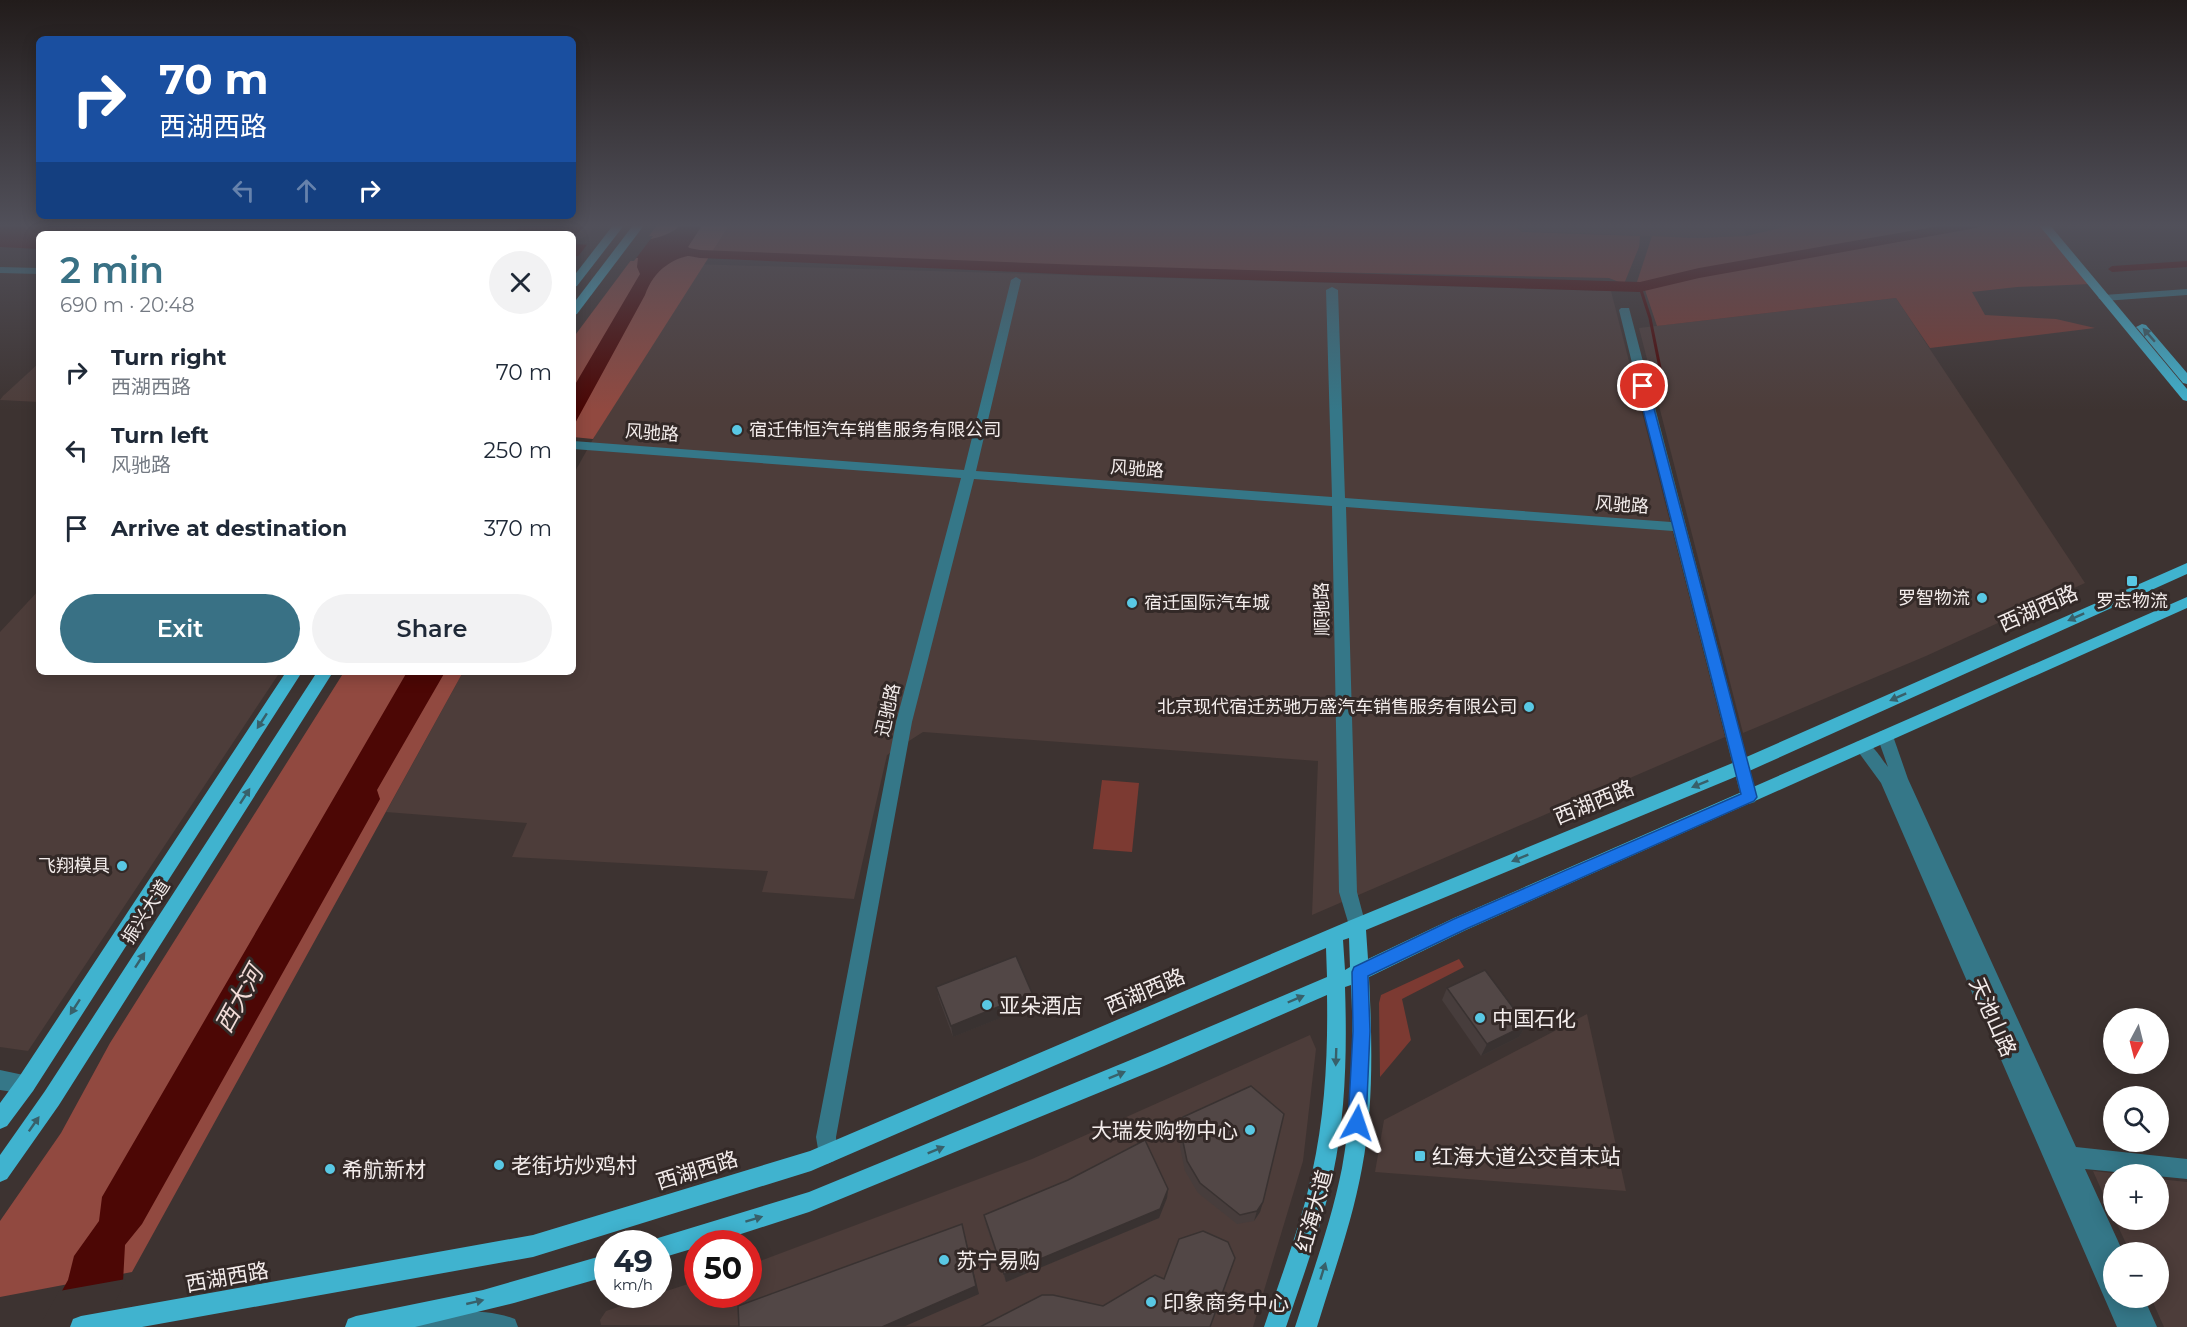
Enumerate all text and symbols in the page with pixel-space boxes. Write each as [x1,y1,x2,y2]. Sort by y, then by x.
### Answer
text: 70 m [159,53,269,105]
icon: right [60,60,138,138]
text: 西湖西路 [159,110,267,143]
icon: left [227,174,260,207]
icon: ahead [290,174,323,207]
icon: right [353,174,386,207]
text: 2 min [60,248,164,292]
button: close [489,251,552,314]
text: 690 m · 20:48 [60,293,195,317]
one-way arrow [2143,328,2156,343]
text: Turn right [111,344,226,371]
icon: right [60,356,93,389]
text: 70 m [496,359,552,386]
pin [1617,360,1668,411]
icon: arrive [1626,369,1659,402]
text: 西湖西路 [111,375,191,399]
place label: 宿迁伟恒汽车销售服务有限公司 [749,419,1001,441]
street label: 风驰路 [624,420,680,446]
text: Turn left [111,422,209,449]
marker: 宿迁伟恒汽车销售服务有限公司 [730,423,744,437]
icon: left [60,434,93,467]
text: 250 m [483,437,552,464]
text: 风驰路 [111,453,171,477]
street label: 风驰路 [1109,456,1165,482]
street label: 风驰路 [1594,492,1650,518]
icon: arrive [60,512,93,545]
text: Arrive at destination [111,515,347,542]
text: 370 m [484,515,552,542]
marker: 罗志物流 [2125,574,2139,588]
street label: 西湖西路 [1995,579,2081,637]
street label: 顺驰路 [1311,582,1333,636]
place label: 罗智物流 [1898,587,1970,609]
place label: 罗志物流 [2096,590,2168,612]
marker: 罗智物流 [1975,591,1989,605]
place label: 宿迁国际汽车城 [1144,592,1270,614]
button: Exit [60,594,300,663]
button: Share [312,594,552,663]
marker: 宿迁国际汽车城 [1125,596,1139,610]
one-way arrow [2067,613,2084,622]
street label: 迅驰路 [871,681,905,739]
one-way arrow [1888,692,1906,702]
place label: 北京现代宿迁苏驰万盛汽车销售服务有限公司 [1157,696,1517,718]
marker: 北京现代宿迁苏驰万盛汽车销售服务有限公司 [1522,700,1536,714]
one-way arrow [257,713,268,729]
street label: 西湖西路 [1550,775,1638,829]
one-way arrow [1691,780,1709,789]
one-way arrow [239,788,250,804]
one-way arrow [1511,854,1529,863]
place label: 飞翔模具 [38,855,110,877]
marker: 飞翔模具 [115,859,129,873]
street label: 振兴大道 [117,876,175,948]
one-way arrow [134,953,146,969]
water label: 西大河 [209,957,271,1038]
street label: 西湖西路 [1101,963,1189,1019]
street label: 天池山路 [1964,974,2022,1060]
place label: 亚朵酒店 [999,993,1083,1018]
one-way arrow [1288,994,1306,1004]
marker: 亚朵酒店 [980,998,994,1012]
one-way arrow [70,999,81,1016]
place label: 中国石化 [1492,1006,1576,1031]
north arrow [2103,1008,2169,1074]
map controls [2103,1008,2169,1308]
marker: 中国石化 [1473,1011,1487,1025]
one-way arrow [1331,1048,1340,1067]
one-way arrow [1108,1070,1126,1079]
button: search [2103,1086,2169,1152]
position arrow [1325,1091,1389,1155]
one-way arrow [28,1116,40,1132]
place label: 大瑞发购物中心 [1091,1118,1238,1143]
marker: 大瑞发购物中心 [1243,1123,1257,1137]
place label: 红海大道公交首末站 [1432,1144,1621,1169]
one-way arrow [928,1145,946,1155]
street label: 西湖西路 [653,1146,741,1194]
marker: 红海大道公交首末站 [1413,1149,1427,1163]
place label: 老街坊炒鸡村 [511,1153,637,1178]
place label: 希航新材 [342,1157,426,1182]
marker: 老街坊炒鸡村 [492,1158,506,1172]
marker: 希航新材 [323,1162,337,1176]
button: + [2103,1164,2169,1230]
street label: 红海大道 [1291,1167,1337,1255]
one-way arrow [745,1214,763,1223]
speed limit sign: 50 [684,1230,762,1308]
button: − [2103,1242,2169,1308]
text: 49 [613,1243,653,1280]
place label: 苏宁易购 [956,1248,1040,1273]
marker: 苏宁易购 [937,1253,951,1267]
street label: 西湖西路 [183,1257,271,1297]
one-way arrow [1319,1262,1328,1280]
text: km/h [613,1275,653,1294]
place label: 印象商务中心 [1163,1290,1289,1315]
marker: 印象商务中心 [1144,1295,1158,1309]
one-way arrow [466,1296,485,1306]

